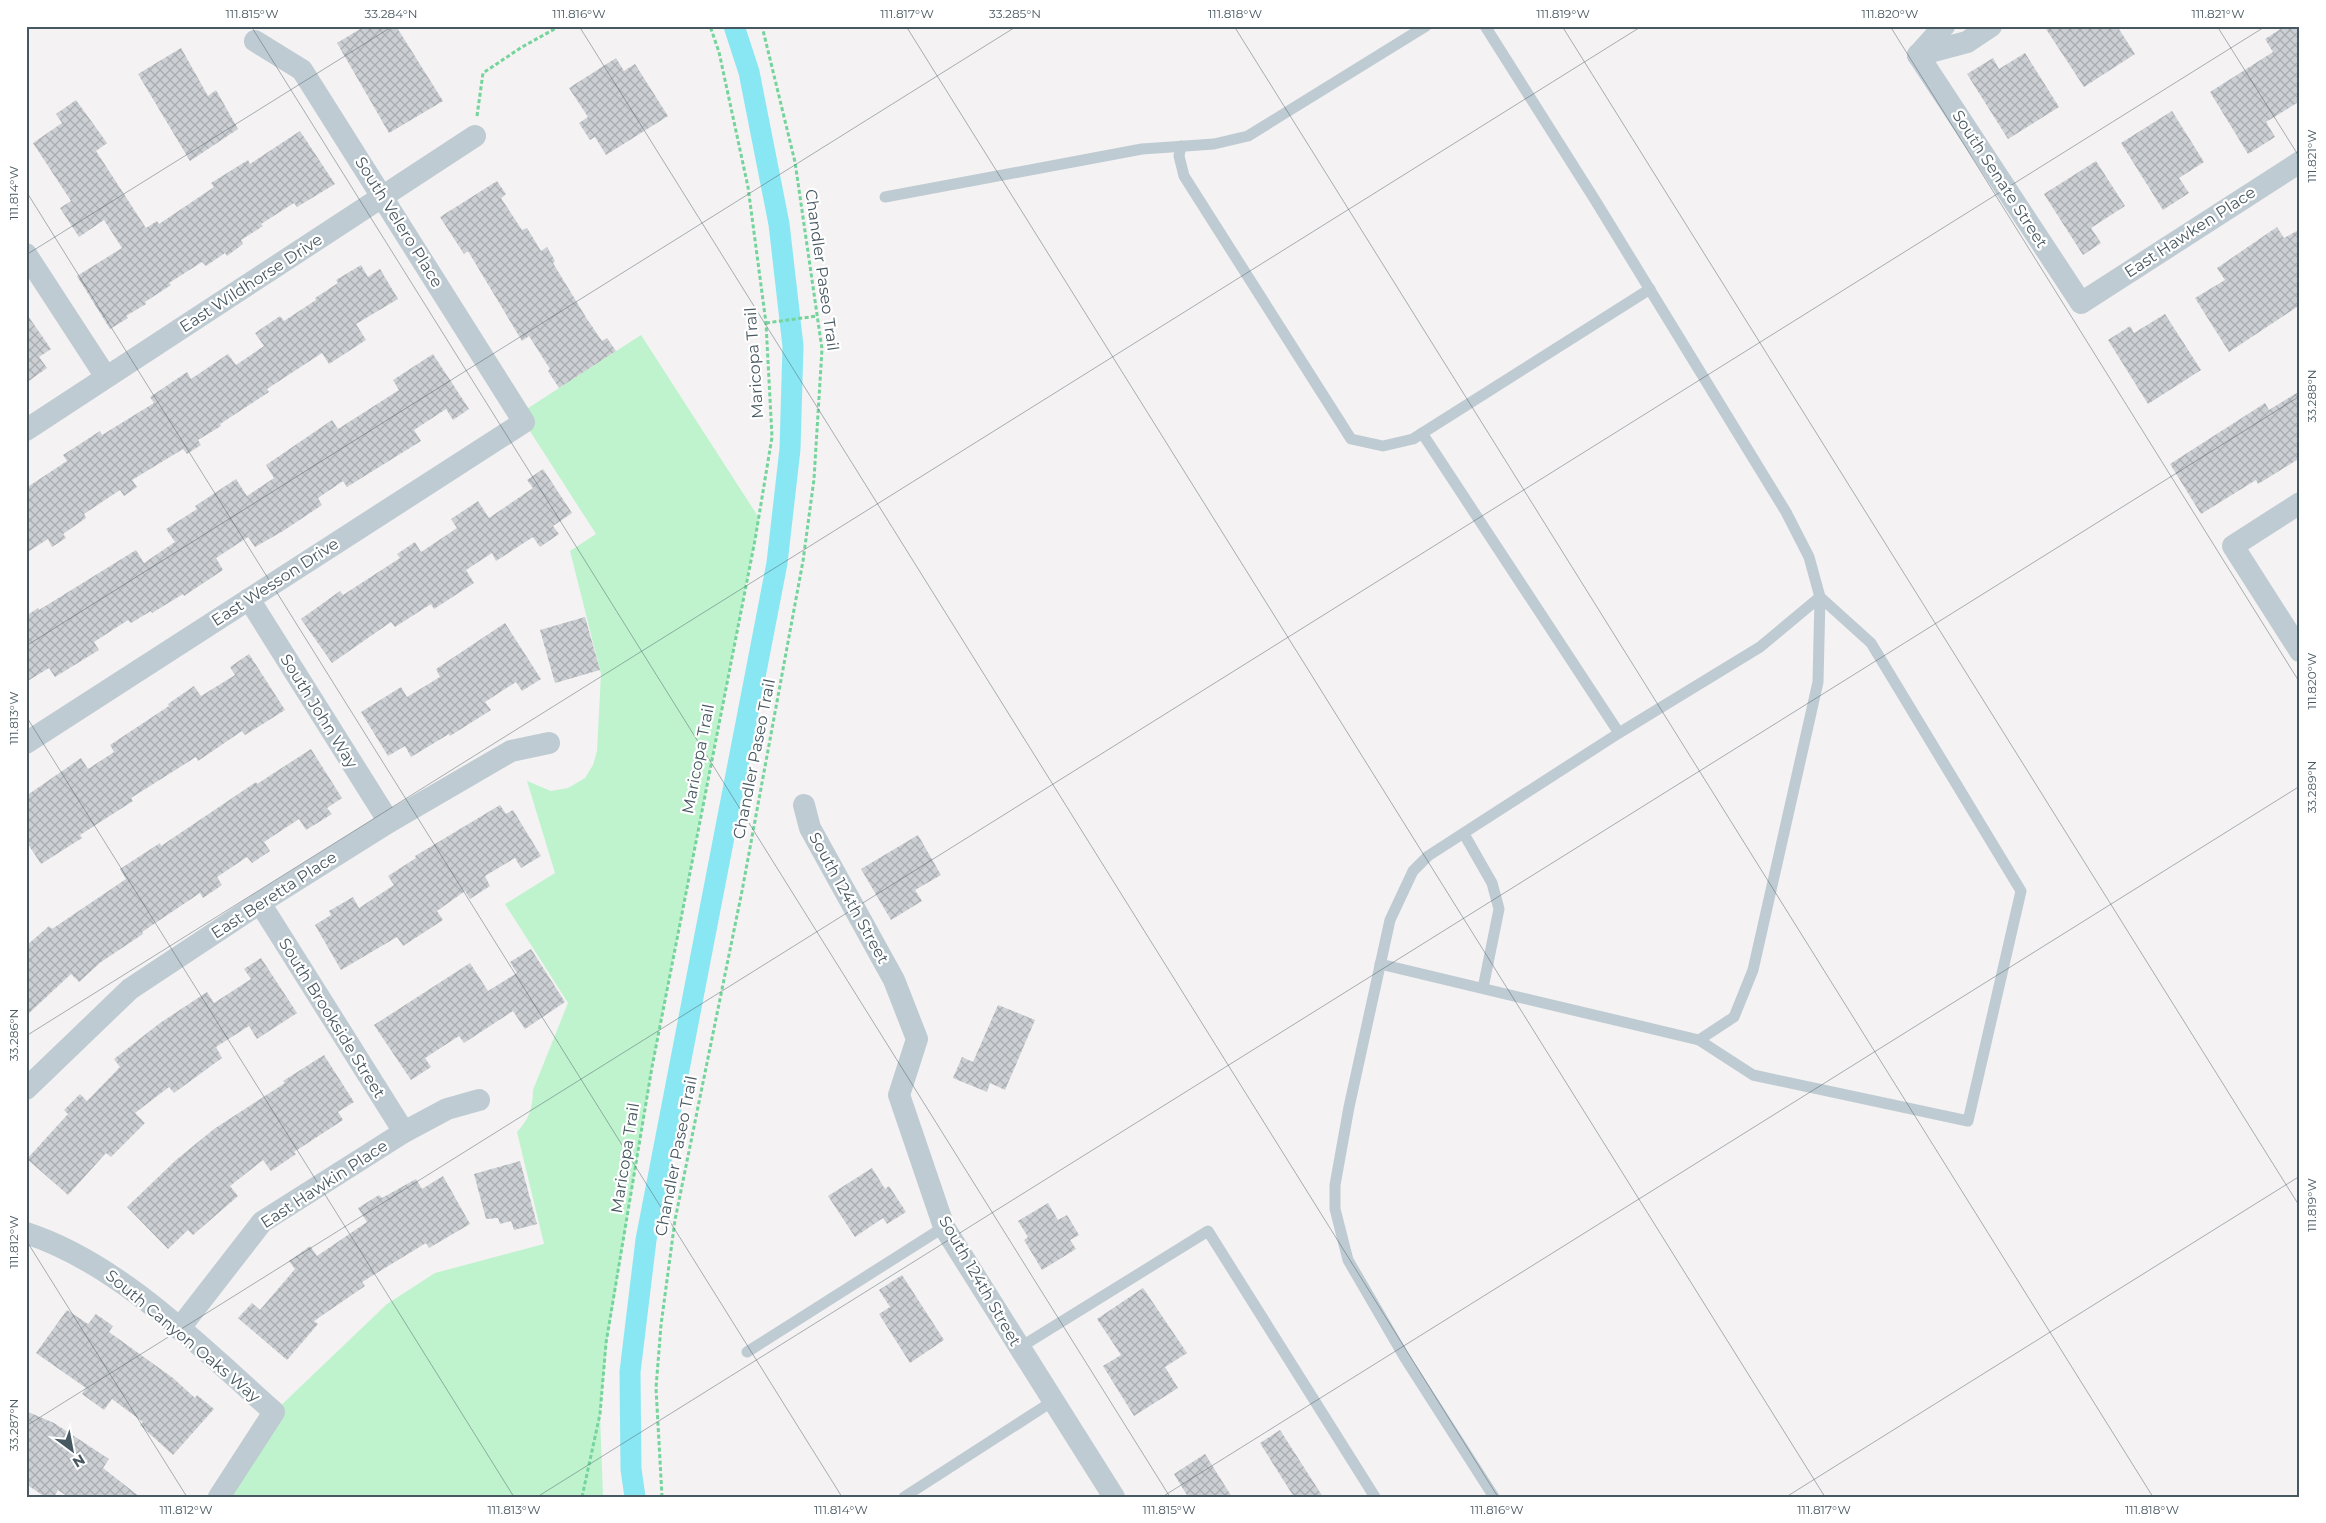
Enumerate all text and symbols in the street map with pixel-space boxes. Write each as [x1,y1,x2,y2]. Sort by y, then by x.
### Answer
text: 111.815°W [226,6,278,21]
text: 33.284°N [365,6,417,21]
text: 111.816°W [552,6,606,21]
text: 111.817°W [880,6,934,21]
text: 33.285°N [989,6,1041,21]
text: 111.818°W [1208,6,1262,21]
text: 111.819°W [1536,6,1590,21]
text: 111.820°W [1862,6,1918,21]
text: 111.821°W [2191,6,2245,21]
street label: South Senate Street [1948,107,2052,252]
text: 111.821°W [2304,129,2319,183]
street label: South Velero Place [351,153,447,291]
text: 111.814°W [6,166,21,220]
street label: East Hawken Place [2121,182,2259,282]
street label: Chandler Paseo Trail [801,188,843,352]
street label: East Wildhorse Drive [176,230,326,336]
street label: Maricopa Trail [741,307,767,419]
text: 33.288°N [2304,369,2319,423]
street label: East Wesson Drive [208,534,342,630]
street label: South John Way [276,651,362,772]
text: 111.820°W [2304,653,2319,709]
street label: Chandler Paseo Trail [729,677,779,841]
text: 111.813°W [6,692,21,744]
street label: Maricopa Trail [678,702,718,816]
text: 33.289°N [2304,761,2319,813]
street label: South 124th Street [805,829,893,967]
street label: East Beretta Place [208,847,340,943]
street label: South Brookside Street [275,935,389,1102]
text: 33.286°N [6,1009,21,1061]
street label: Chandler Paseo Trail [651,1074,701,1238]
street label: Maricopa Trail [607,1101,643,1215]
street label: East Hawkin Place [257,1136,391,1232]
text: 111.819°W [2304,1178,2319,1232]
street label: South 124th Street [935,1213,1025,1350]
text: 111.812°W [6,1215,21,1269]
street label: South Canyon Oaks Way [102,1266,264,1406]
text: 33.287°N [6,1399,21,1451]
north arrow [48,1426,98,1476]
text: N [69,1450,88,1472]
text: 111.812°W [159,1502,213,1517]
text: 111.813°W [488,1502,540,1517]
text: 111.814°W [814,1502,868,1517]
text: 111.815°W [1143,1502,1195,1517]
text: 111.816°W [1470,1502,1524,1517]
text: 111.817°W [1797,1502,1851,1517]
text: 111.818°W [2125,1502,2179,1517]

